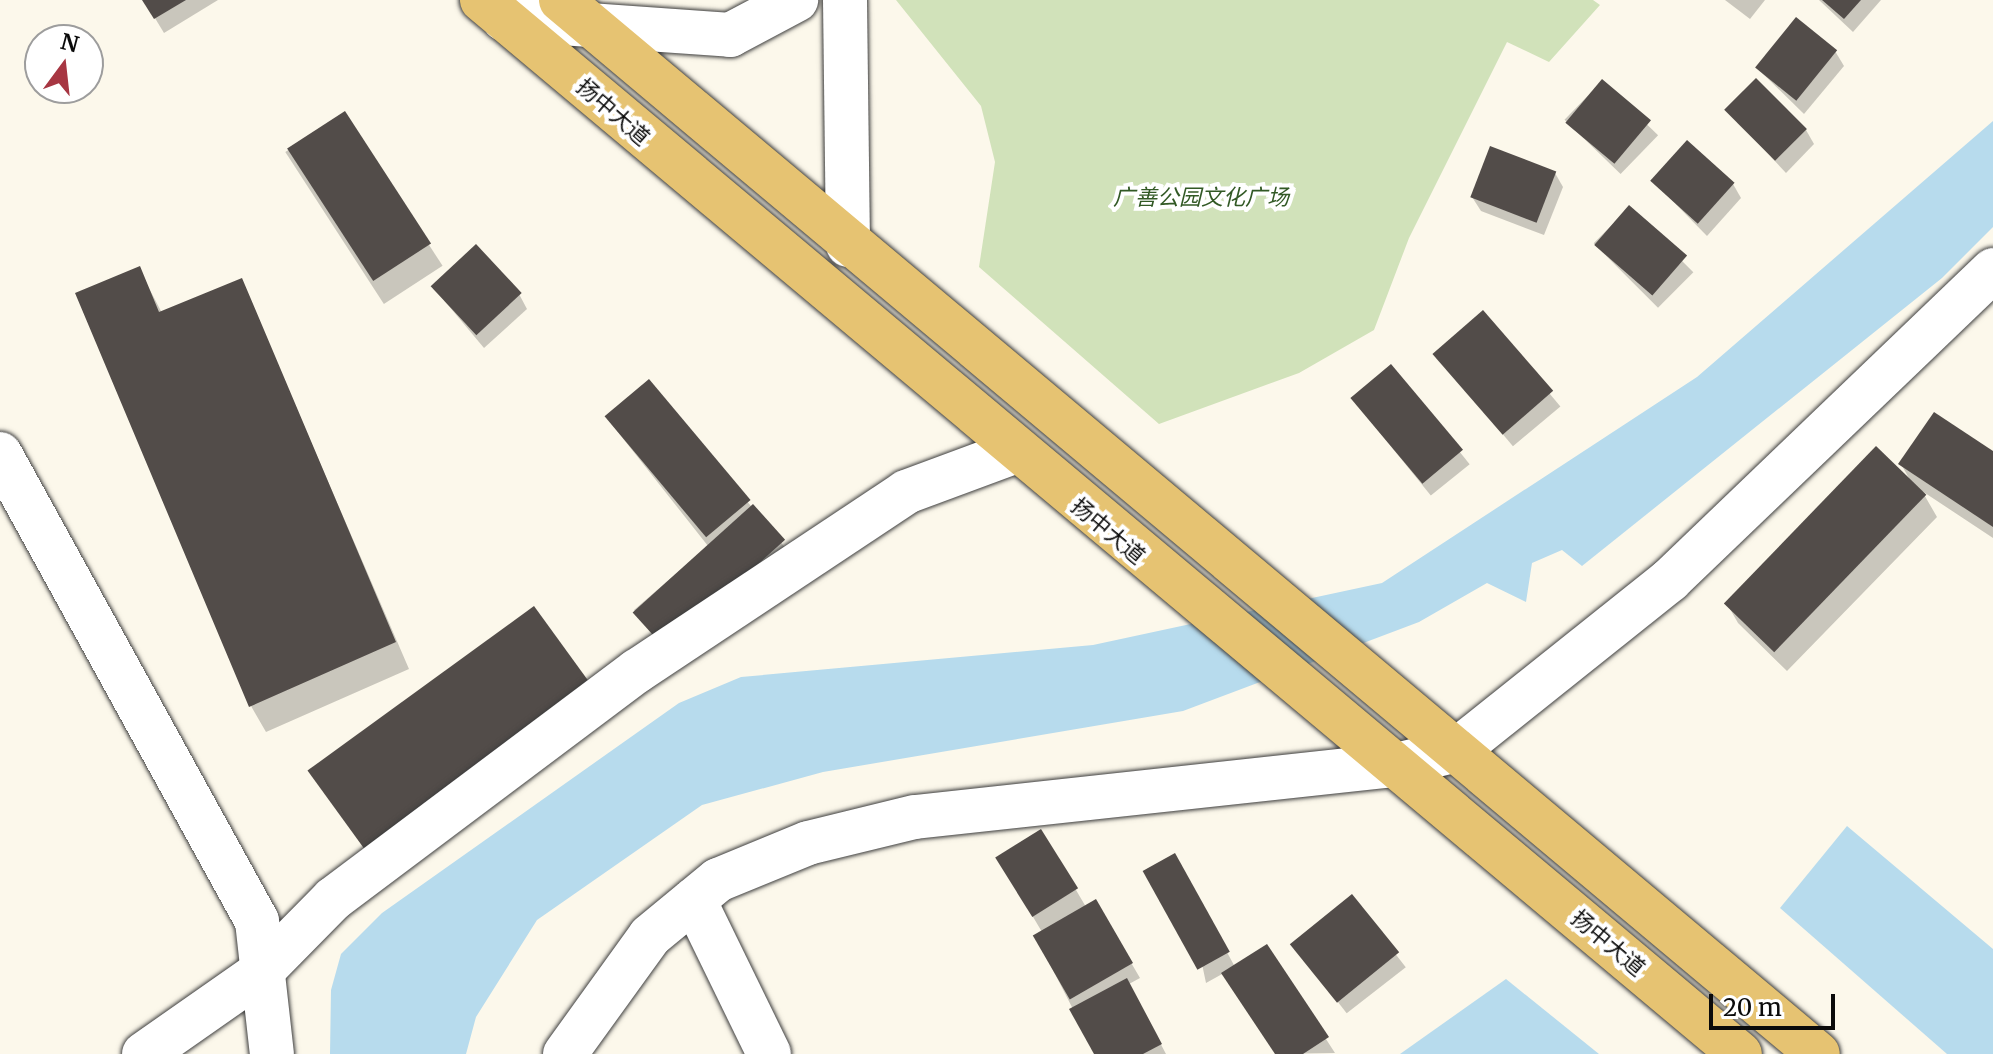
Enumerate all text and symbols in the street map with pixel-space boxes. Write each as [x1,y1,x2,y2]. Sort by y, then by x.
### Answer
north arrow [24,24,104,104]
text: N [58,27,82,59]
street label: 扬中大道 [571,73,655,151]
park label: 广善公园文化广场 [1113,185,1289,211]
street label: 扬中大道 [1066,493,1150,569]
street label: 扬中大道 [1566,905,1650,981]
scale bar [1713,978,1839,1028]
text: 20 m [1723,992,1782,1023]

